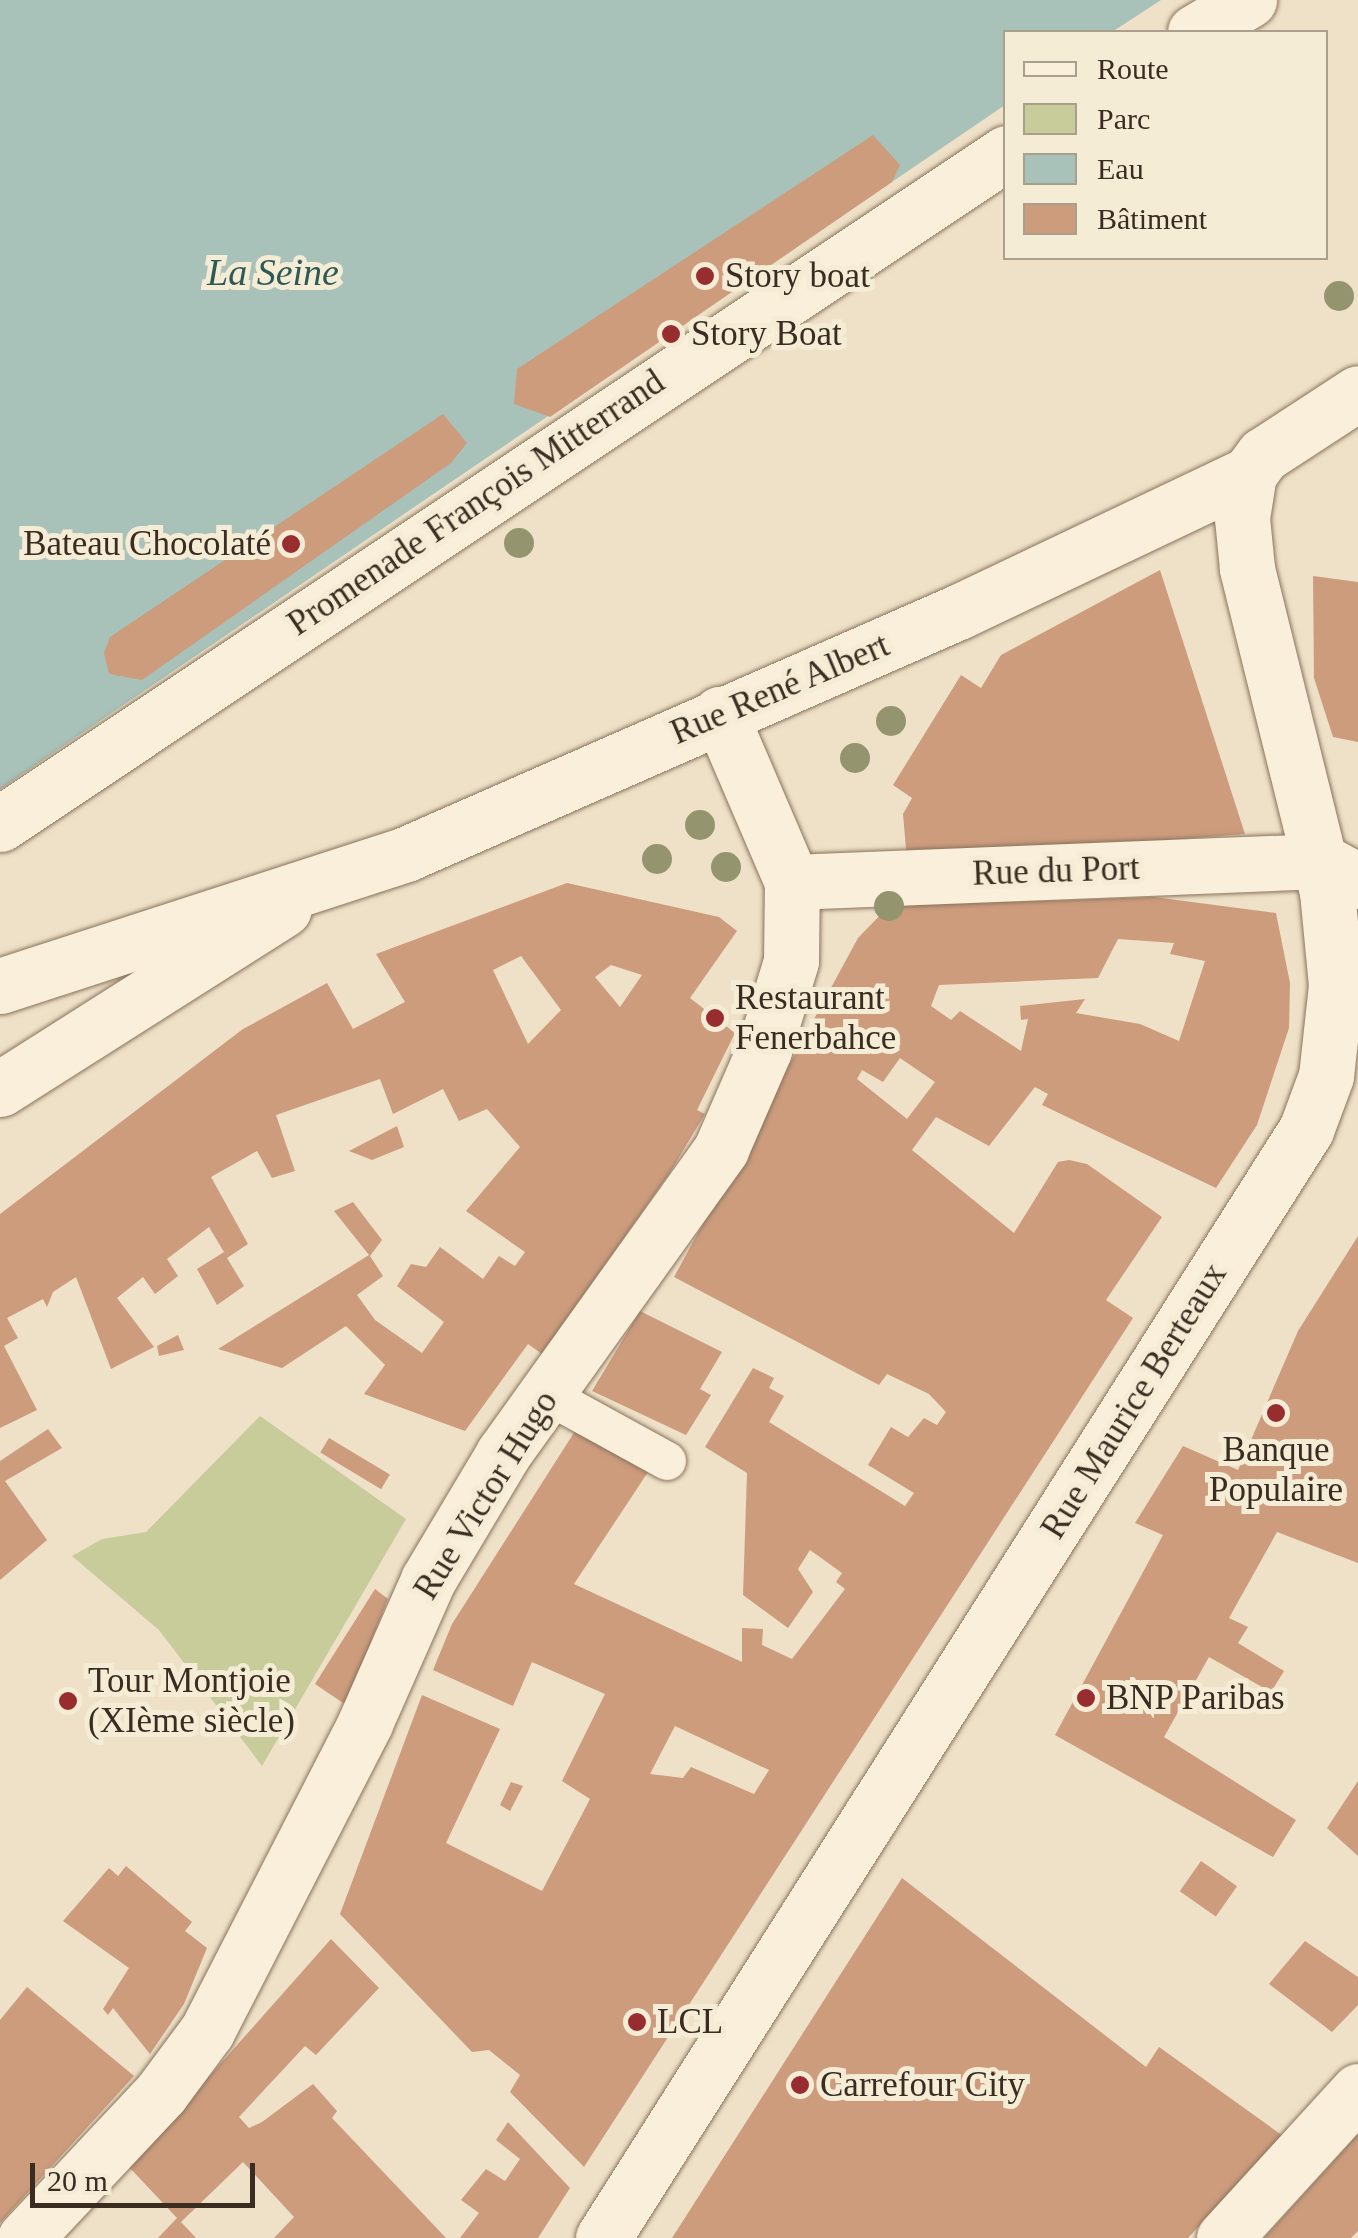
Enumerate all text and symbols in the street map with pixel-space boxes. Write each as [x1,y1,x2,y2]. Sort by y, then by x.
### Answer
legend [1003,30,1328,260]
text: Route [1097,52,1169,85]
text: Parc [1097,102,1150,135]
text: Eau [1097,152,1144,185]
text: Bâtiment [1097,202,1207,235]
water label: La Seine [207,250,339,296]
place label: Story boat [725,255,870,297]
marker: Story boat [694,265,716,287]
place label: Story Boat [691,313,842,355]
marker: Story Boat [660,323,682,345]
street label: Promenade François Mitterrand [280,361,672,645]
place label: Bateau Chocolaté [23,523,271,565]
marker: Bateau Chocolaté [280,533,302,555]
street label: Rue René Albert [664,624,896,754]
street label: Rue du Port [972,847,1140,895]
place label: Restaurant Fenerbahce [735,977,896,1059]
marker: Restaurant Fenerbahce [704,1007,726,1029]
street label: Rue Maurice Berteaux [1032,1256,1236,1546]
street label: Rue Victor Hugo [405,1383,567,1607]
marker: Banque Populaire [1265,1402,1287,1424]
place label: Banque Populaire [1209,1429,1343,1511]
place label: Tour Montjoie (XIème siècle) [88,1660,295,1742]
place label: BNP Paribas [1106,1677,1286,1719]
marker: BNP Paribas [1075,1687,1097,1709]
marker: Tour Montjoie (XIème siècle) [57,1690,79,1712]
place label: LCL [657,2001,723,2043]
marker: LCL [626,2011,648,2033]
place label: Carrefour City [820,2064,1025,2106]
marker: Carrefour City [789,2074,811,2096]
scale bar [35,2143,260,2205]
text: 20 m [47,2164,108,2197]

